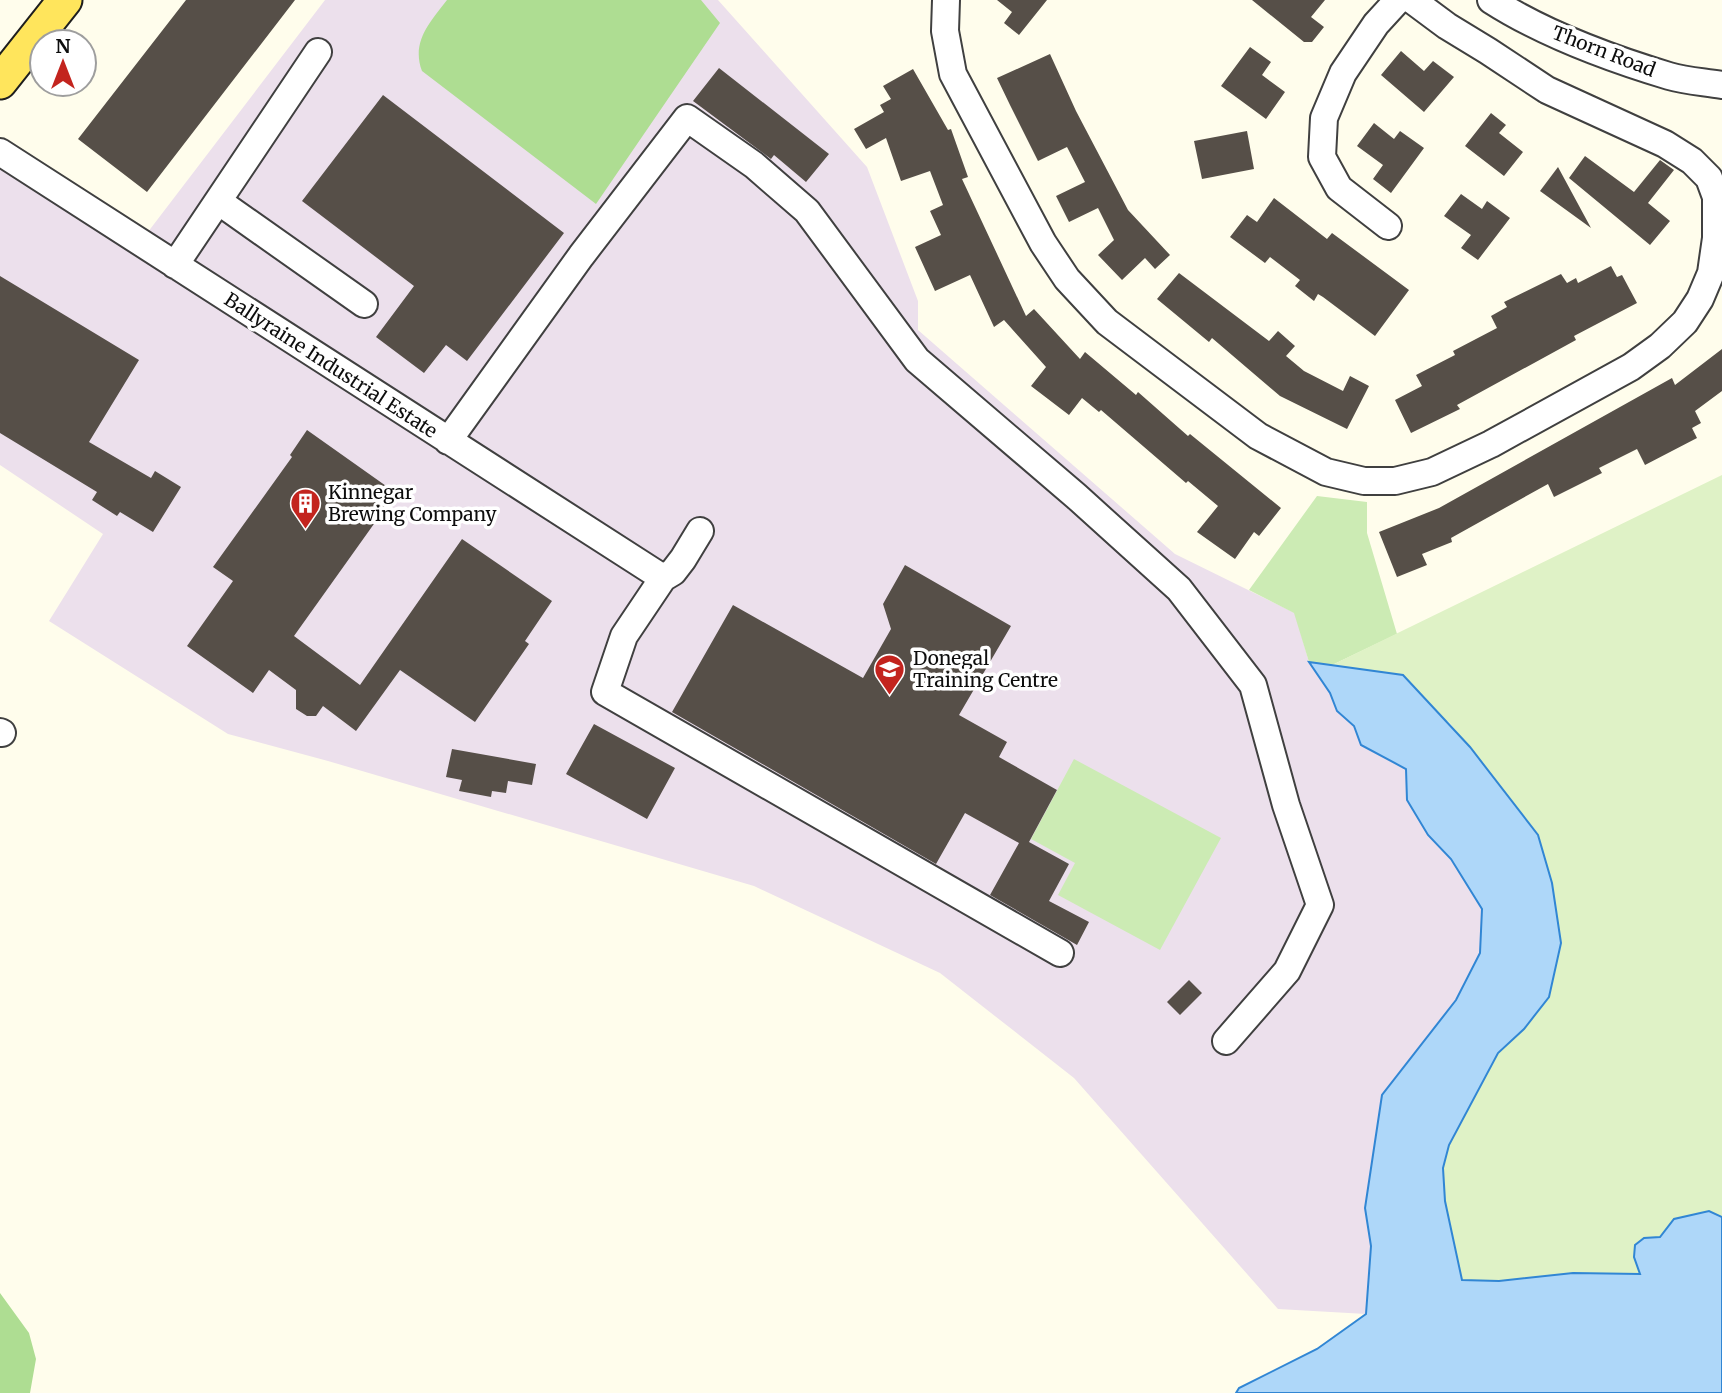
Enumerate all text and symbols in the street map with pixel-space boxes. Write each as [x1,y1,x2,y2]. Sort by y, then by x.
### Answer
street label: Thorn Road [1549,20,1659,82]
north arrow [28,28,98,98]
text: N [55,34,71,58]
street label: Ballyraine Industrial Estate [220,287,442,443]
place label: Kinnegar Brewing Company [328,480,497,526]
building icon: Kinnegar Brewing Company [288,486,322,530]
place label: Donegal Training Centre [913,646,1058,692]
school or university icon: Donegal Training Centre [873,652,907,696]

